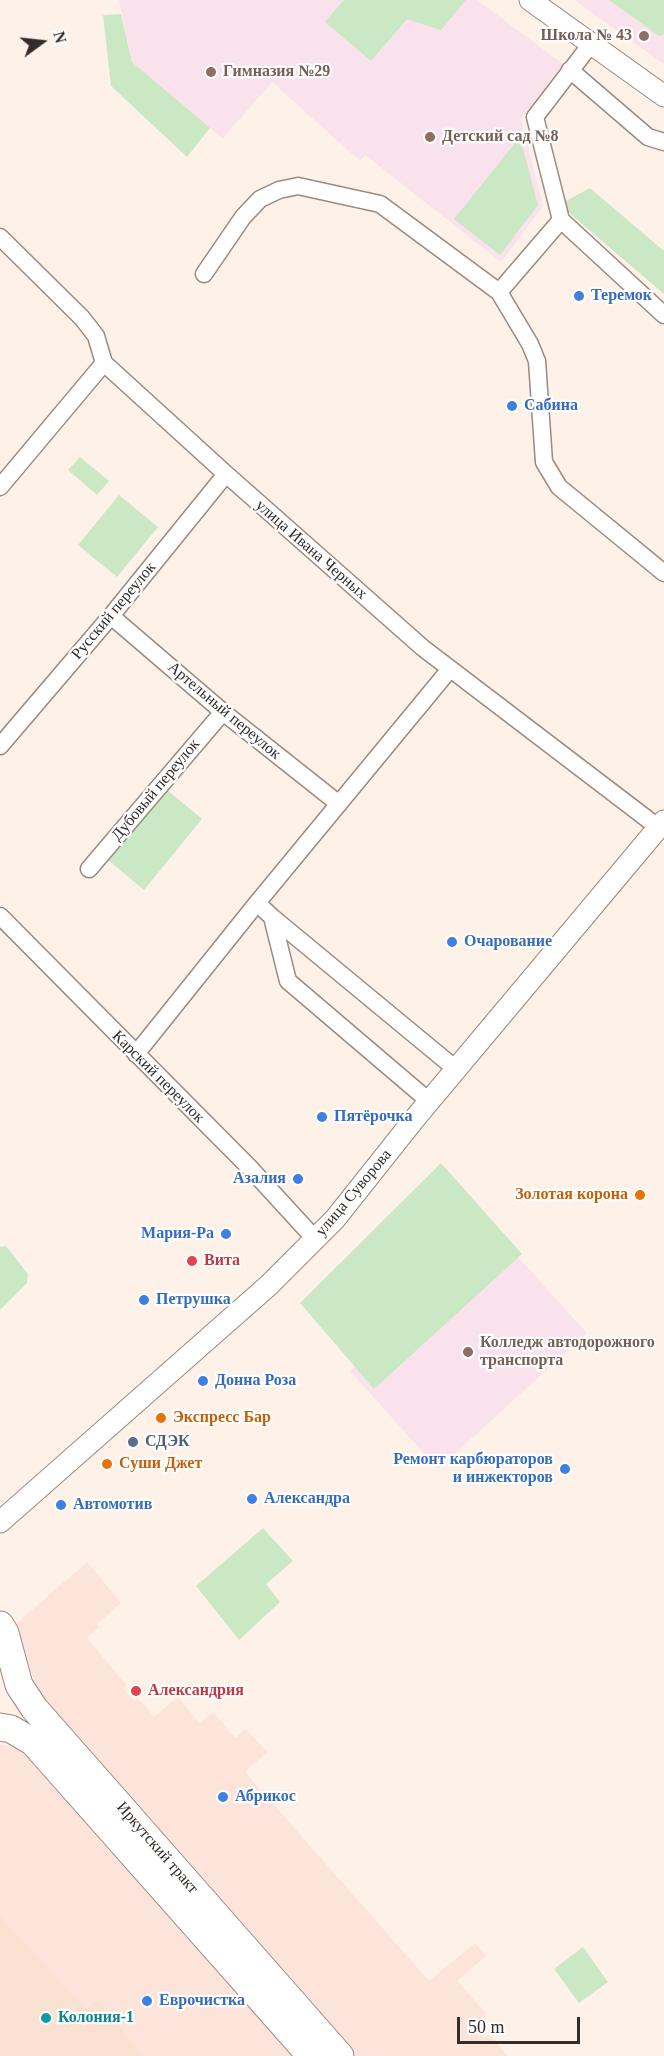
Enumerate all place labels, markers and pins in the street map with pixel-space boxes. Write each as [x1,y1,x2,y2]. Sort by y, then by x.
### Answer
place label: Школа № 43 [541,26,632,46]
marker: Школа № 43 [637,29,651,43]
place label: Гимназия №29 [223,62,330,82]
marker: Гимназия №29 [204,65,218,79]
place label: Детский сад №8 [442,127,559,147]
marker: Детский сад №8 [423,130,437,144]
place label: Теремок [591,286,652,306]
marker: Теремок [572,289,586,303]
place label: Сабина [524,396,578,416]
marker: Сабина [505,399,519,413]
place label: Очарование [464,932,552,952]
marker: Очарование [445,935,459,949]
place label: Пятёрочка [334,1107,413,1127]
marker: Пятёрочка [315,1110,329,1124]
place label: Азалия [233,1169,286,1189]
marker: Азалия [291,1172,305,1186]
place label: Золотая корона [515,1185,628,1205]
marker: Золотая корона [633,1188,647,1202]
place label: Мария-Ра [141,1224,214,1244]
marker: Мария-Ра [219,1227,233,1241]
place label: Вита [204,1251,240,1271]
marker: Вита [185,1254,199,1268]
place label: Петрушка [156,1290,231,1310]
marker: Петрушка [137,1293,151,1307]
place label: Колледж автодорожного транспорта [480,1333,655,1371]
marker: Колледж автодорожного транспорта [461,1345,475,1359]
place label: Донна Роза [215,1371,296,1391]
marker: Донна Роза [196,1374,210,1388]
place label: Экспресс Бар [173,1408,271,1428]
marker: Экспресс Бар [154,1411,168,1425]
place label: СДЭК [145,1432,190,1452]
marker: СДЭК [126,1435,140,1449]
place label: Ремонт карбюраторов и инжекторов [393,1450,553,1488]
place label: Суши Джет [119,1454,202,1474]
marker: Суши Джет [100,1457,114,1471]
marker: Ремонт карбюраторов и инжекторов [558,1462,572,1476]
place label: Александра [264,1489,350,1509]
marker: Александра [245,1492,259,1506]
place label: Автомотив [73,1495,152,1515]
marker: Автомотив [54,1498,68,1512]
place label: Александрия [148,1681,244,1701]
marker: Александрия [129,1684,143,1698]
place label: Абрикос [235,1787,296,1807]
marker: Абрикос [216,1790,230,1804]
place label: Еврочистка [159,1991,245,2011]
marker: Еврочистка [140,1994,154,2008]
place label: Колония-1 [58,2008,134,2028]
marker: Колония-1 [39,2011,53,2025]

